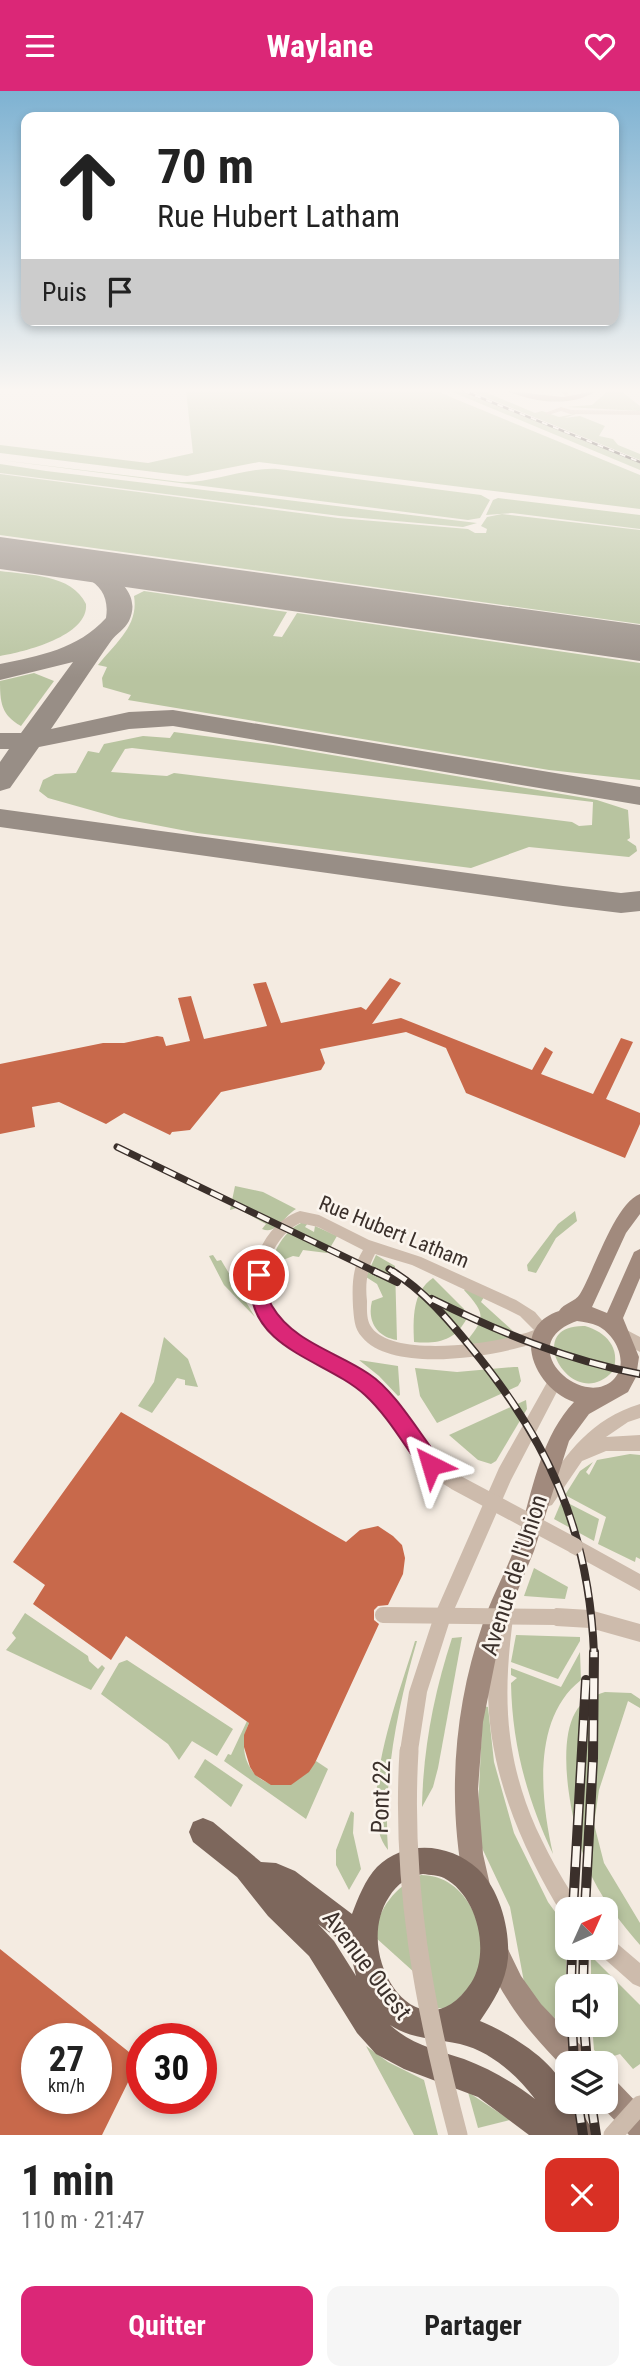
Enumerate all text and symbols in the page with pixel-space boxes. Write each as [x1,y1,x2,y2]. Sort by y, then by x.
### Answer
icon: menu [21,27,59,65]
text: Waylane [267,27,373,65]
icon: heart [581,27,619,65]
text: 70 m [157,138,254,195]
icon: ahead [42,140,133,231]
text: Rue Hubert Latham [157,197,400,235]
icon: arrive [101,273,139,311]
text: Puis [42,277,87,307]
street label: Rue Hubert Latham [316,1191,472,1273]
pin [229,1245,289,1305]
icon: arrive [240,1256,278,1294]
position arrow [394,1428,468,1502]
street label: Avenue de l'Union [475,1491,553,1659]
street label: Pont 22 [366,1760,396,1834]
north arrow [555,1897,618,1960]
map controls [555,1897,618,2114]
street label: Avenue Ouest [317,1905,417,2025]
button: sound [555,1974,618,2037]
speed limit sign: 30 [126,2023,217,2114]
text: 27 [49,2039,84,2080]
button: layers [555,2051,618,2114]
text: km/h [48,2075,85,2096]
text: 1 min [21,2156,114,2205]
button: close [545,2158,619,2232]
text: 110 m · 21:47 [21,2207,145,2234]
button: Quitter [21,2286,313,2366]
button: Partager [327,2286,619,2366]

